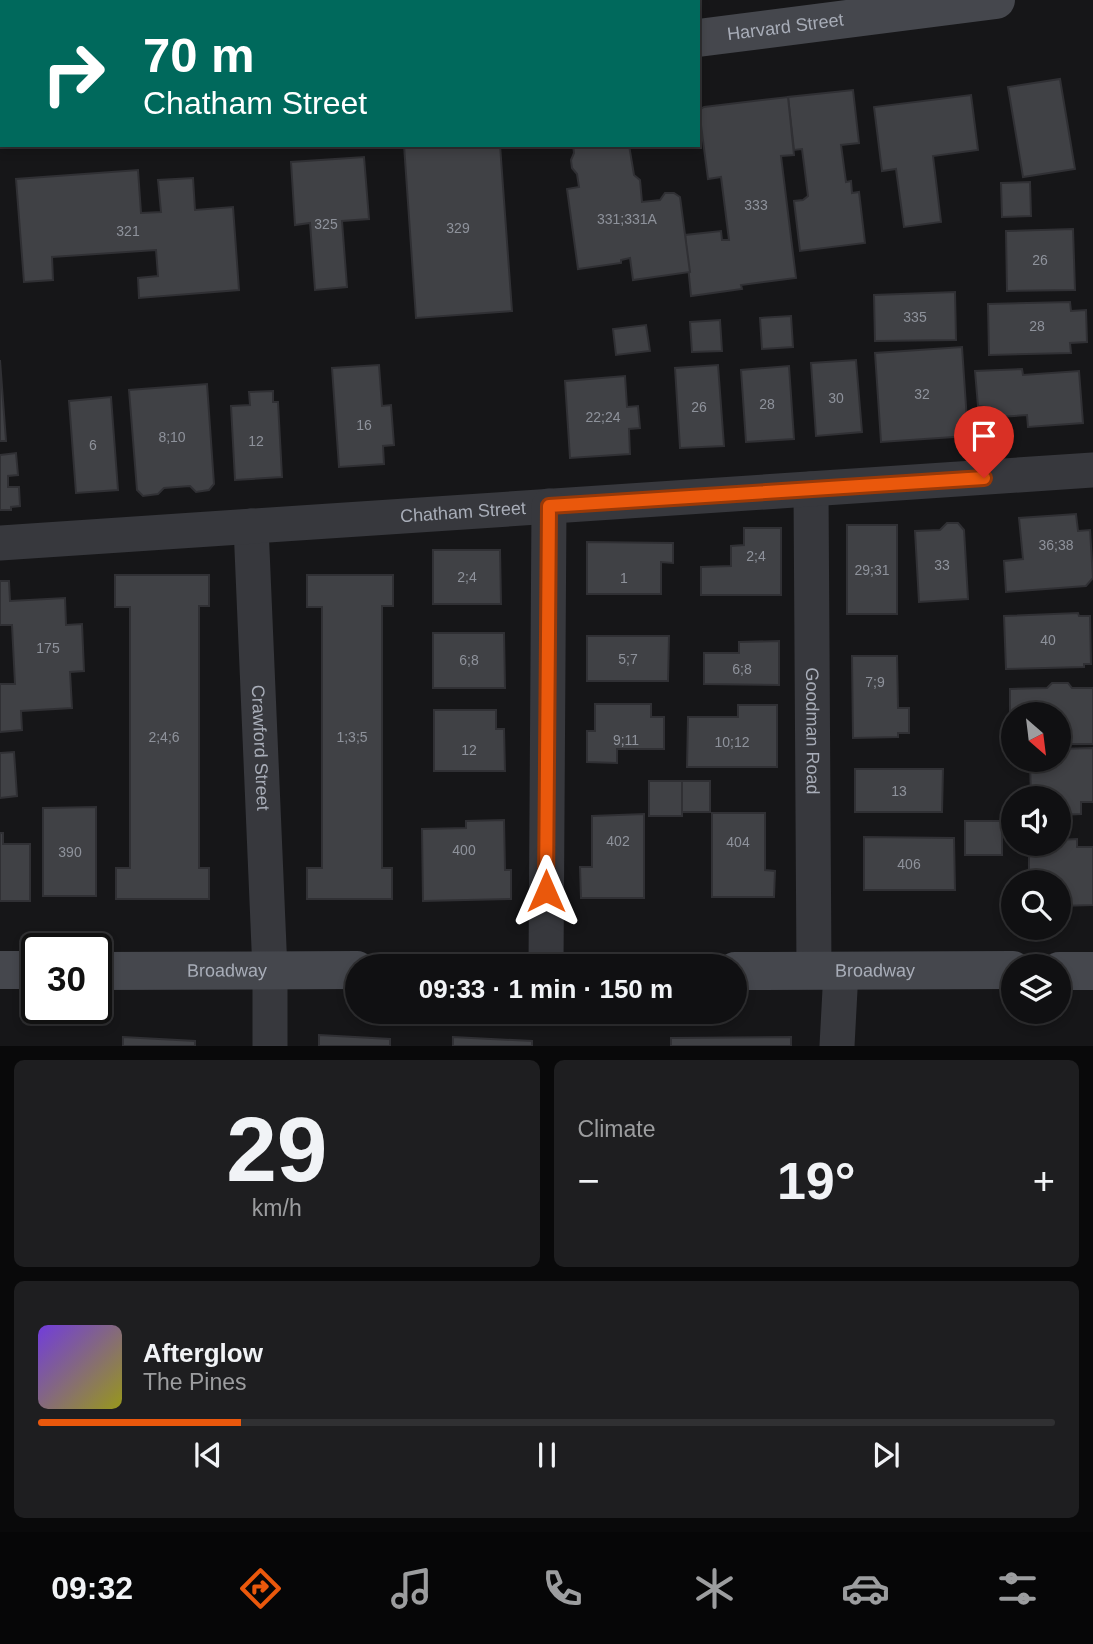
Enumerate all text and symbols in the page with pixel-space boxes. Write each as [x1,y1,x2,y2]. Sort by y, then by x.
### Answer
street label: Harvard Street [726,10,845,44]
icon: right [28,28,119,119]
text: 70 m [143,28,255,82]
text: Chatham Street [143,85,367,121]
house number: 333 [744,197,768,213]
house number: 331;331A [597,211,658,227]
house number: 325 [314,216,338,232]
house number: 329 [446,220,470,236]
house number: 321 [116,223,140,239]
house number: 26 [1032,252,1048,268]
house number: 335 [903,309,927,325]
house number: 28 [1029,318,1045,334]
house number: 32 [914,386,930,402]
house number: 30 [828,390,844,406]
house number: 28 [759,396,775,412]
house number: 26 [691,399,707,415]
pin [954,406,1014,478]
house number: 22;24 [585,409,621,425]
house number: 16 [356,417,372,433]
icon: arrive [965,417,1003,455]
house number: 8;10 [158,429,186,445]
house number: 12 [248,433,264,449]
house number: 6 [89,437,97,453]
street label: Chatham Street [399,498,527,526]
house number: 36;38 [1038,537,1074,553]
house number: 2;4 [746,548,766,564]
house number: 33 [934,557,950,573]
house number: 29;31 [854,562,890,578]
house number: 2;4 [457,569,477,585]
house number: 1 [620,570,628,586]
house number: 40 [1040,632,1056,648]
house number: 175 [36,640,60,656]
house number: 5;7 [618,651,638,667]
house number: 6;8 [459,652,479,668]
house number: 6;8 [732,661,752,677]
street label: Goodman Road [802,667,823,795]
house number: 7;9 [865,674,885,690]
street label: Crawford Street [248,684,273,811]
north arrow [1001,702,1071,772]
map controls [1001,702,1071,1024]
house number: 2;4;6 [148,729,180,745]
house number: 1;3;5 [336,729,368,745]
house number: 9;11 [613,732,639,748]
house number: 10;12 [714,734,750,750]
house number: 12 [461,742,477,758]
house number: 13 [891,783,907,799]
button: sound [1001,786,1071,856]
house number: 402 [606,833,630,849]
house number: 404 [726,834,750,850]
house number: 400 [452,842,476,858]
house number: 390 [58,844,82,860]
position arrow [509,854,583,928]
house number: 406 [897,856,921,872]
button: search [1001,870,1071,940]
speed limit sign: 30 [21,933,112,1024]
button: layers [1001,954,1071,1024]
street label: Broadway [187,960,267,981]
street label: Broadway [835,960,915,981]
text: 09:33 · 1 min · 150 m [419,974,673,1004]
text: 29 [226,1099,327,1200]
text: Climate [578,1116,655,1142]
text: 19° [777,1152,856,1210]
text: − [578,1160,600,1202]
text: + [1033,1160,1055,1202]
text: km/h [252,1195,302,1221]
text: Afterglow [143,1338,263,1368]
text: The Pines [143,1369,247,1395]
icon: previous [189,1436,227,1474]
icon: pause [528,1436,566,1474]
icon: next [867,1436,905,1474]
icon: directions [236,1564,285,1613]
icon: music [387,1564,436,1613]
icon: phone [538,1564,587,1613]
icon: climate [690,1564,739,1613]
icon: car [841,1564,890,1613]
icon: filters [993,1564,1042,1613]
text: 09:32 [51,1570,133,1606]

